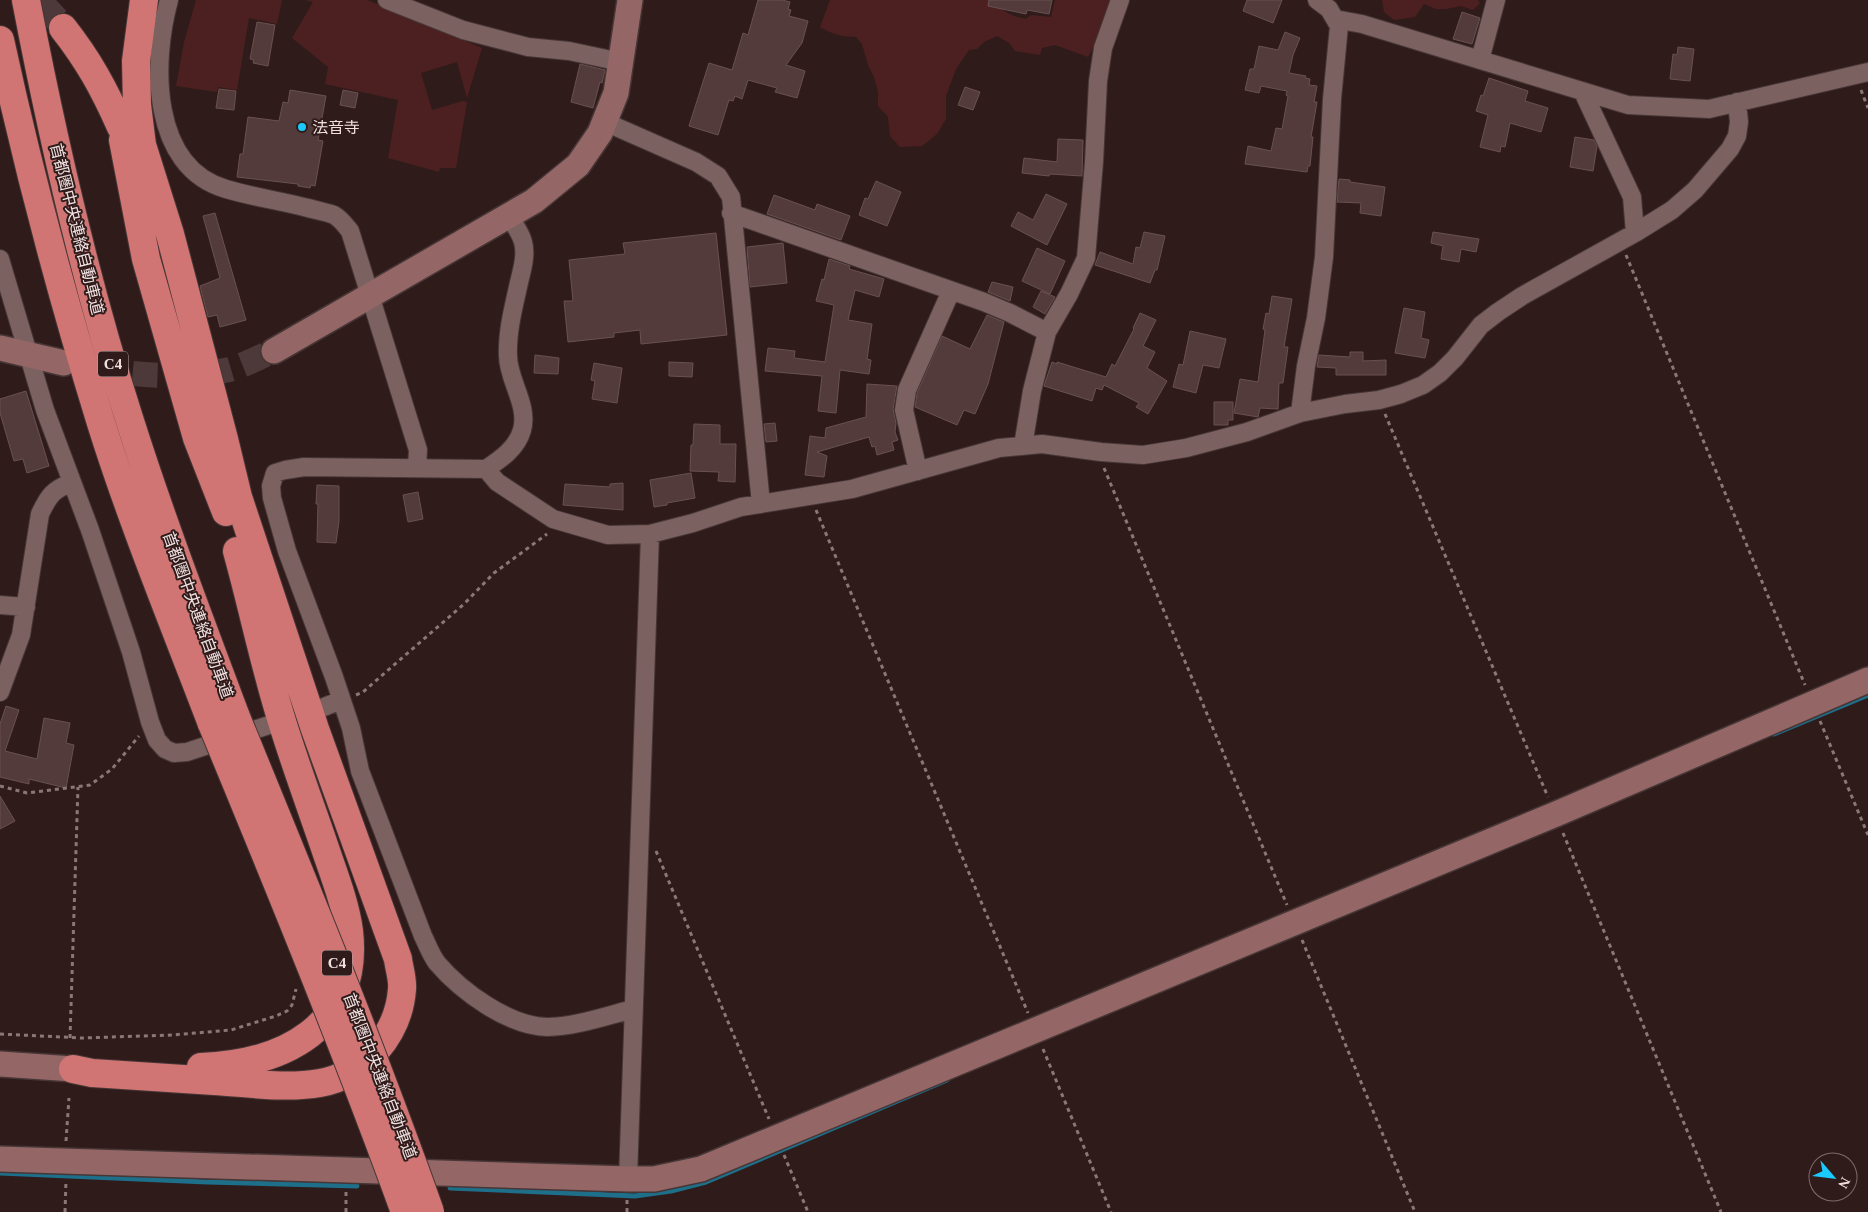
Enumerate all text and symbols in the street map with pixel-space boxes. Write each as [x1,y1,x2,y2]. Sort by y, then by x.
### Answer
place label: 法音寺 [312,119,360,136]
marker: 法音寺 [296,121,308,133]
street label: 首都圏中央連絡自動車道 [47,142,107,316]
road number: C4 [98,352,128,376]
street label: 首都圏中央連絡自動車道 [160,529,236,701]
road number: C4 [322,950,352,976]
street label: 首都圏中央連絡自動車道 [341,991,419,1161]
north arrow [1808,1152,1858,1202]
text: N [1835,1175,1853,1191]

